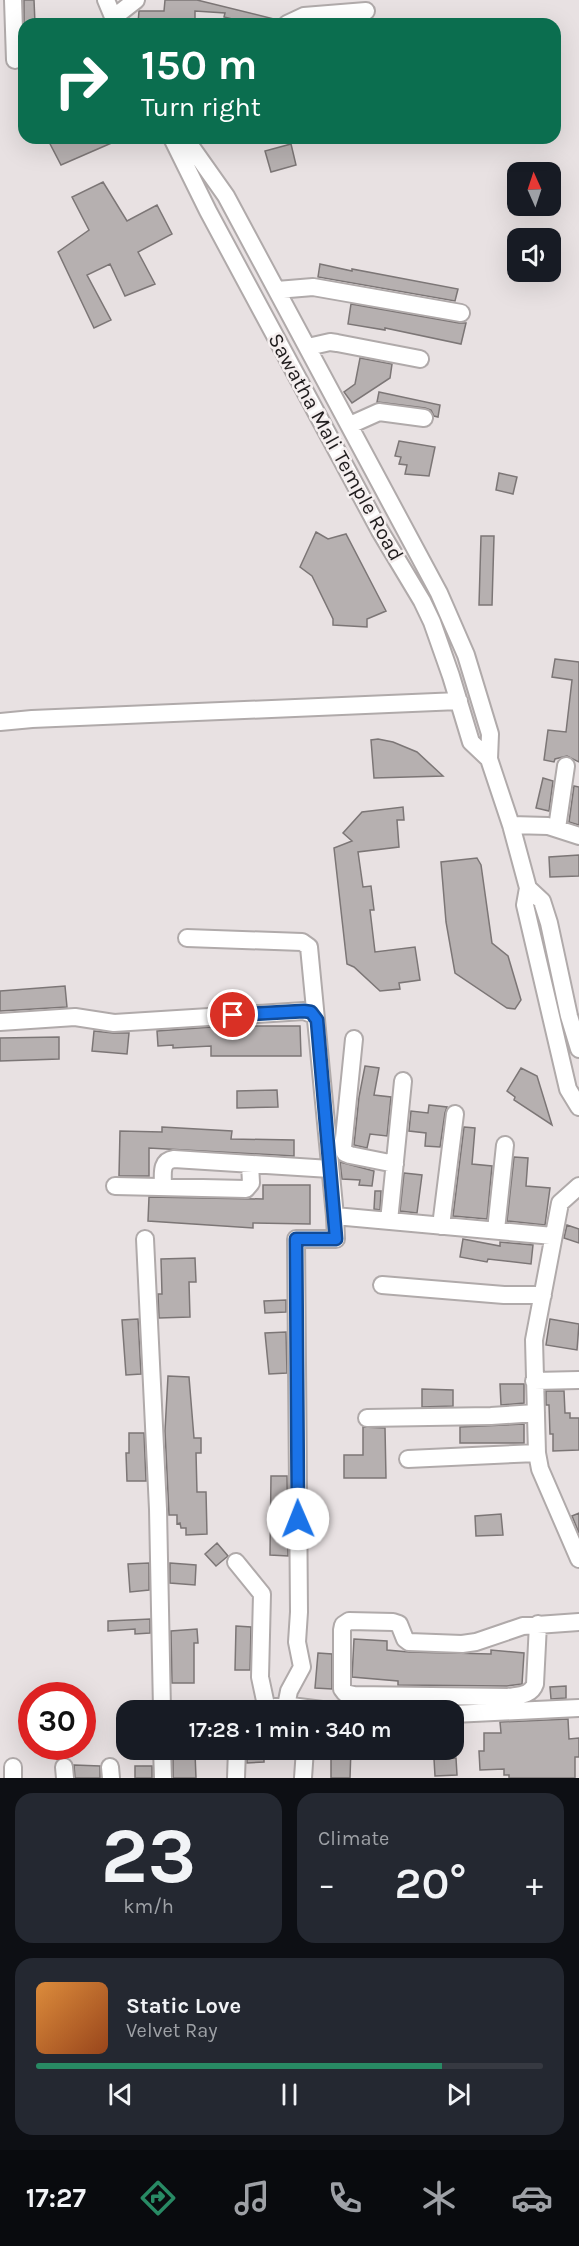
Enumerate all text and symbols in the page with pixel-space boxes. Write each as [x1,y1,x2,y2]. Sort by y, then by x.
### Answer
text: 150 m [141,40,257,90]
icon: right [42,42,120,120]
text: Turn right [141,91,261,123]
north arrow [507,162,561,216]
map controls [507,162,561,282]
button: sound [507,228,561,282]
street label: Sawatha Mali Temple Road [263,329,409,565]
pin [207,989,258,1040]
icon: arrive [216,998,249,1031]
position arrow [266,1487,330,1551]
speed limit sign: 30 [18,1682,96,1760]
text: 17:28 · 1 min · 340 m [188,1717,392,1743]
text: 23 [101,1810,196,1902]
text: Climate [318,1827,389,1850]
text: 20° [395,1857,466,1909]
text: − [318,1865,335,1903]
text: + [526,1865,543,1903]
text: km/h [123,1895,174,1918]
text: Static Love [126,1993,241,2019]
text: Velvet Ray [126,2019,218,2042]
icon: previous [104,2078,137,2111]
icon: pause [273,2078,306,2111]
icon: next [442,2078,475,2111]
icon: directions [137,2177,179,2219]
icon: music [231,2177,273,2219]
icon: phone [324,2177,366,2219]
icon: climate [418,2177,460,2219]
icon: car [511,2177,553,2219]
text: 17:27 [26,2182,86,2214]

